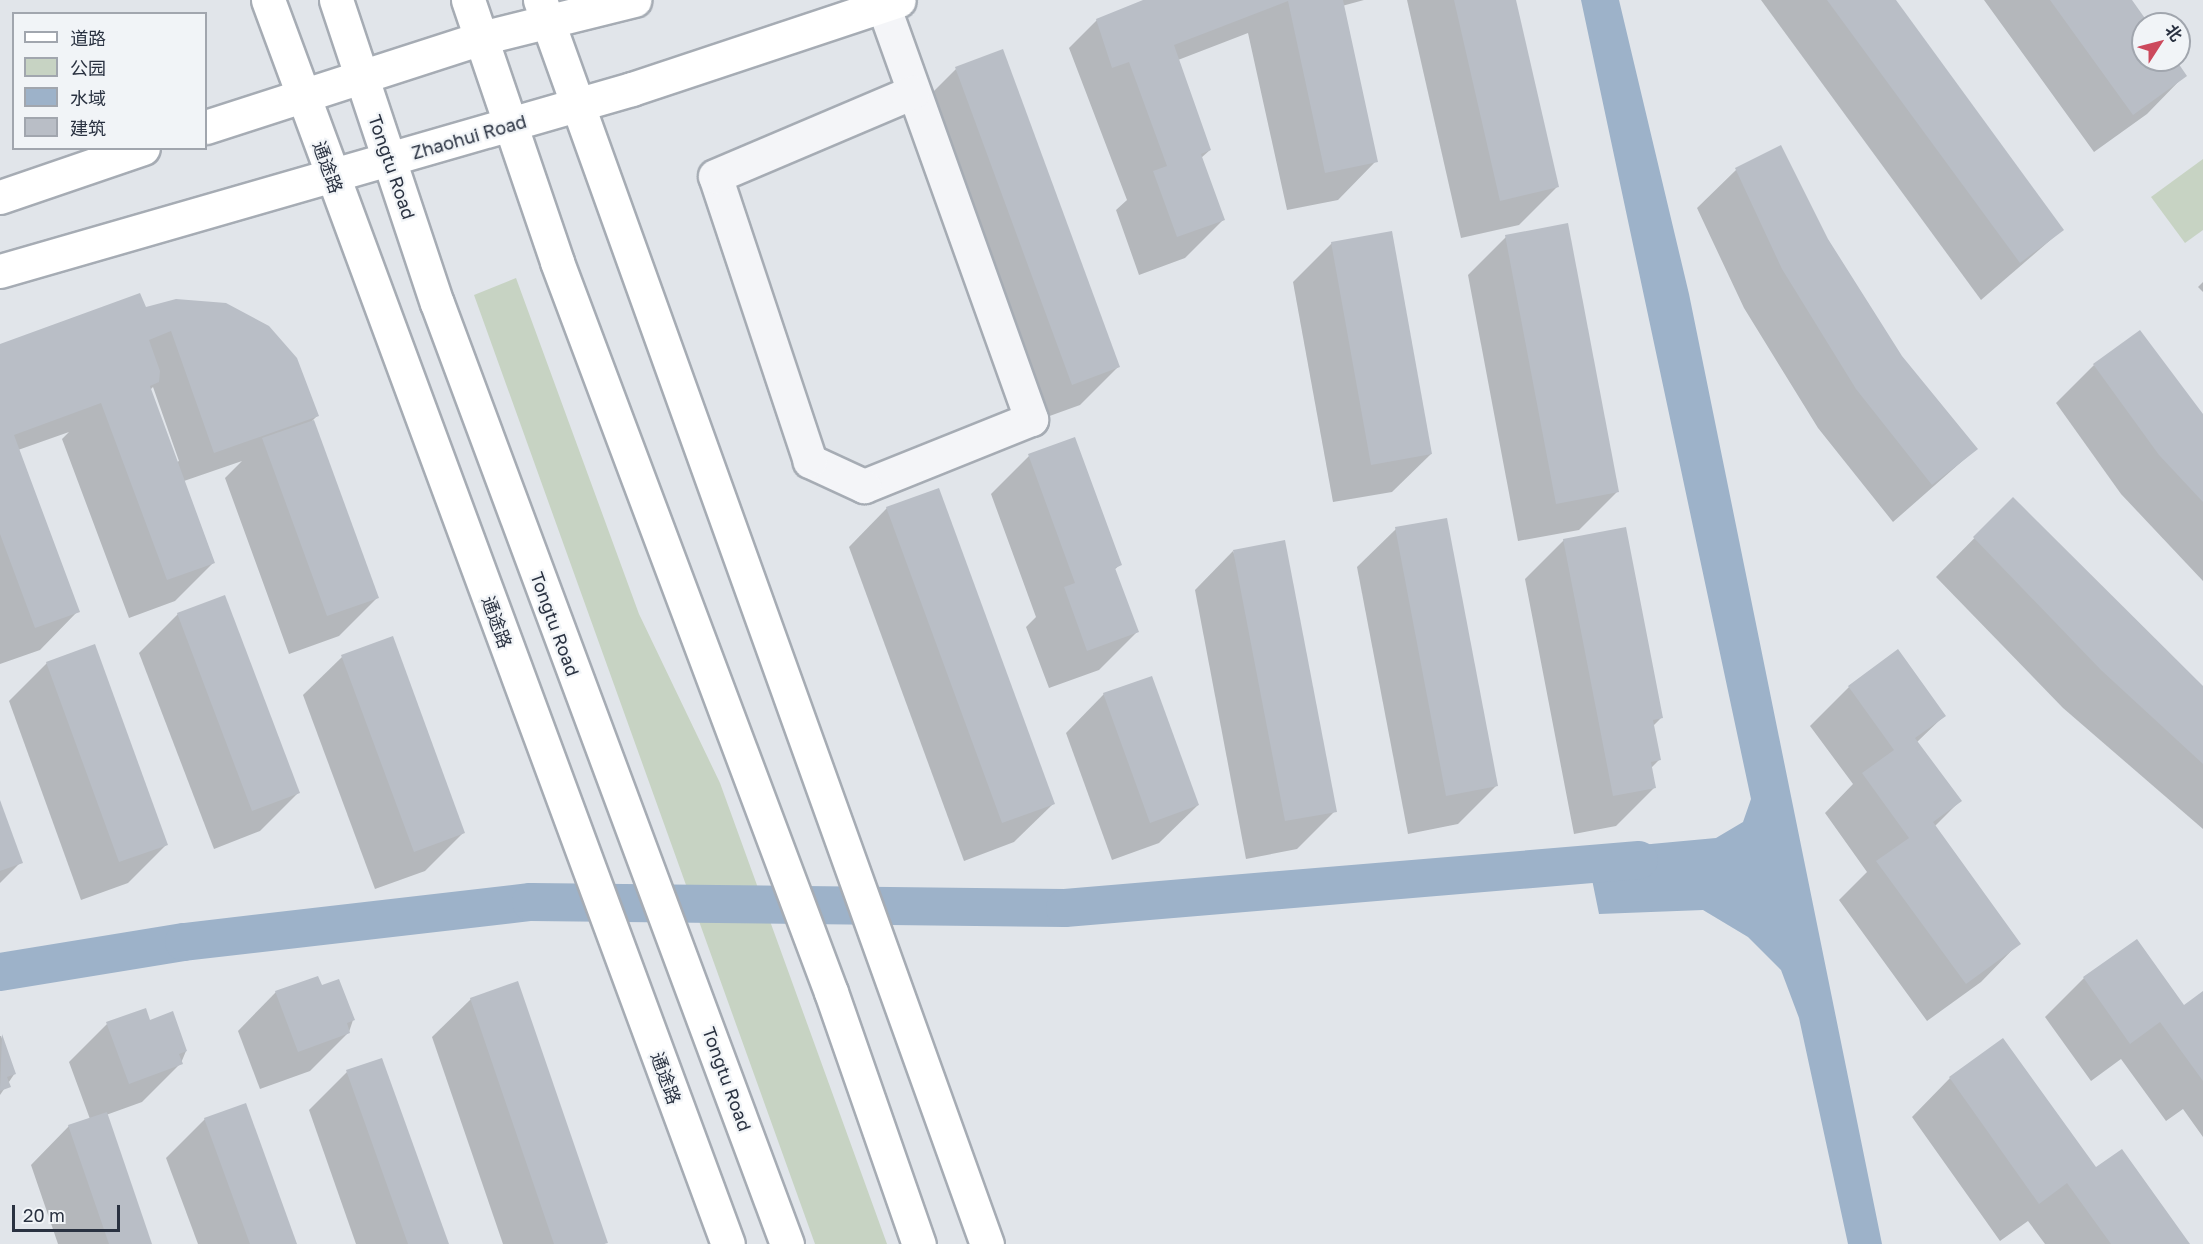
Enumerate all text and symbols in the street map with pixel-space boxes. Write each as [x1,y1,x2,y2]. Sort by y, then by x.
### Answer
legend [12,12,207,150]
north arrow [2131,12,2191,72]
text: 北 [2161,20,2187,45]
text: 道路 [70,27,106,49]
text: 公园 [70,57,106,79]
text: 水域 [70,87,106,109]
street label: Zhaohui Road [409,110,529,164]
street label: Tongtu Road [364,112,420,222]
text: 建筑 [70,117,106,139]
street label: 通途路 [309,138,347,196]
street label: Tongtu Road [526,569,584,679]
street label: 通途路 [478,593,516,651]
street label: Tongtu Road [698,1024,756,1134]
street label: 通途路 [647,1049,685,1107]
scale bar [15,1193,123,1231]
text: 20 m [23,1204,65,1226]

